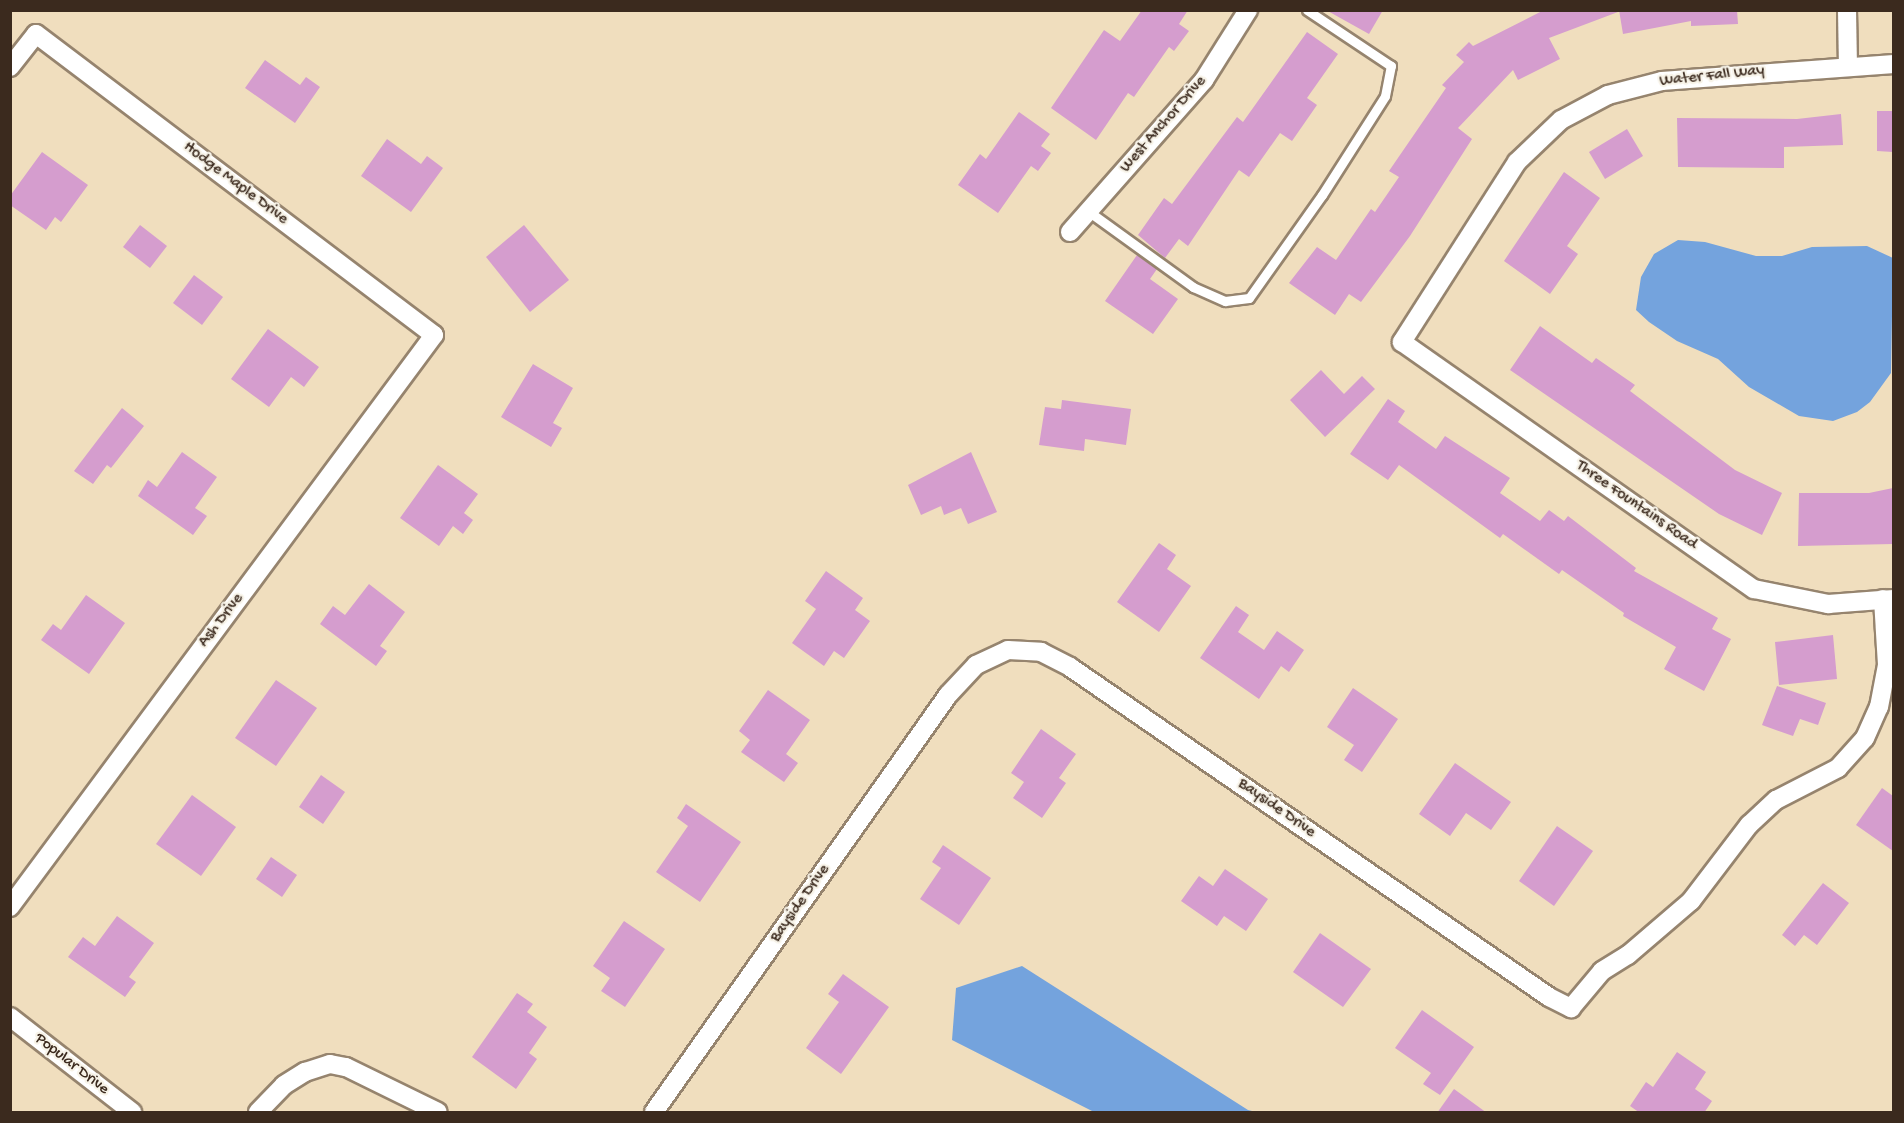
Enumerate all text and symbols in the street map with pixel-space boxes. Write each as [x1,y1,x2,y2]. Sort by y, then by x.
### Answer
street label: Water Fall Way [1659,62,1765,92]
street label: West Anchor Drive [1117,73,1211,177]
street label: Hodge Maple Drive [179,138,291,230]
street label: Three Fountains Road [1572,457,1700,555]
street label: Ash Drive [196,590,248,652]
street label: Bayside Drive [1233,775,1319,843]
street label: Bayside Drive [767,861,835,947]
street label: Popular Drive [30,1030,112,1100]

